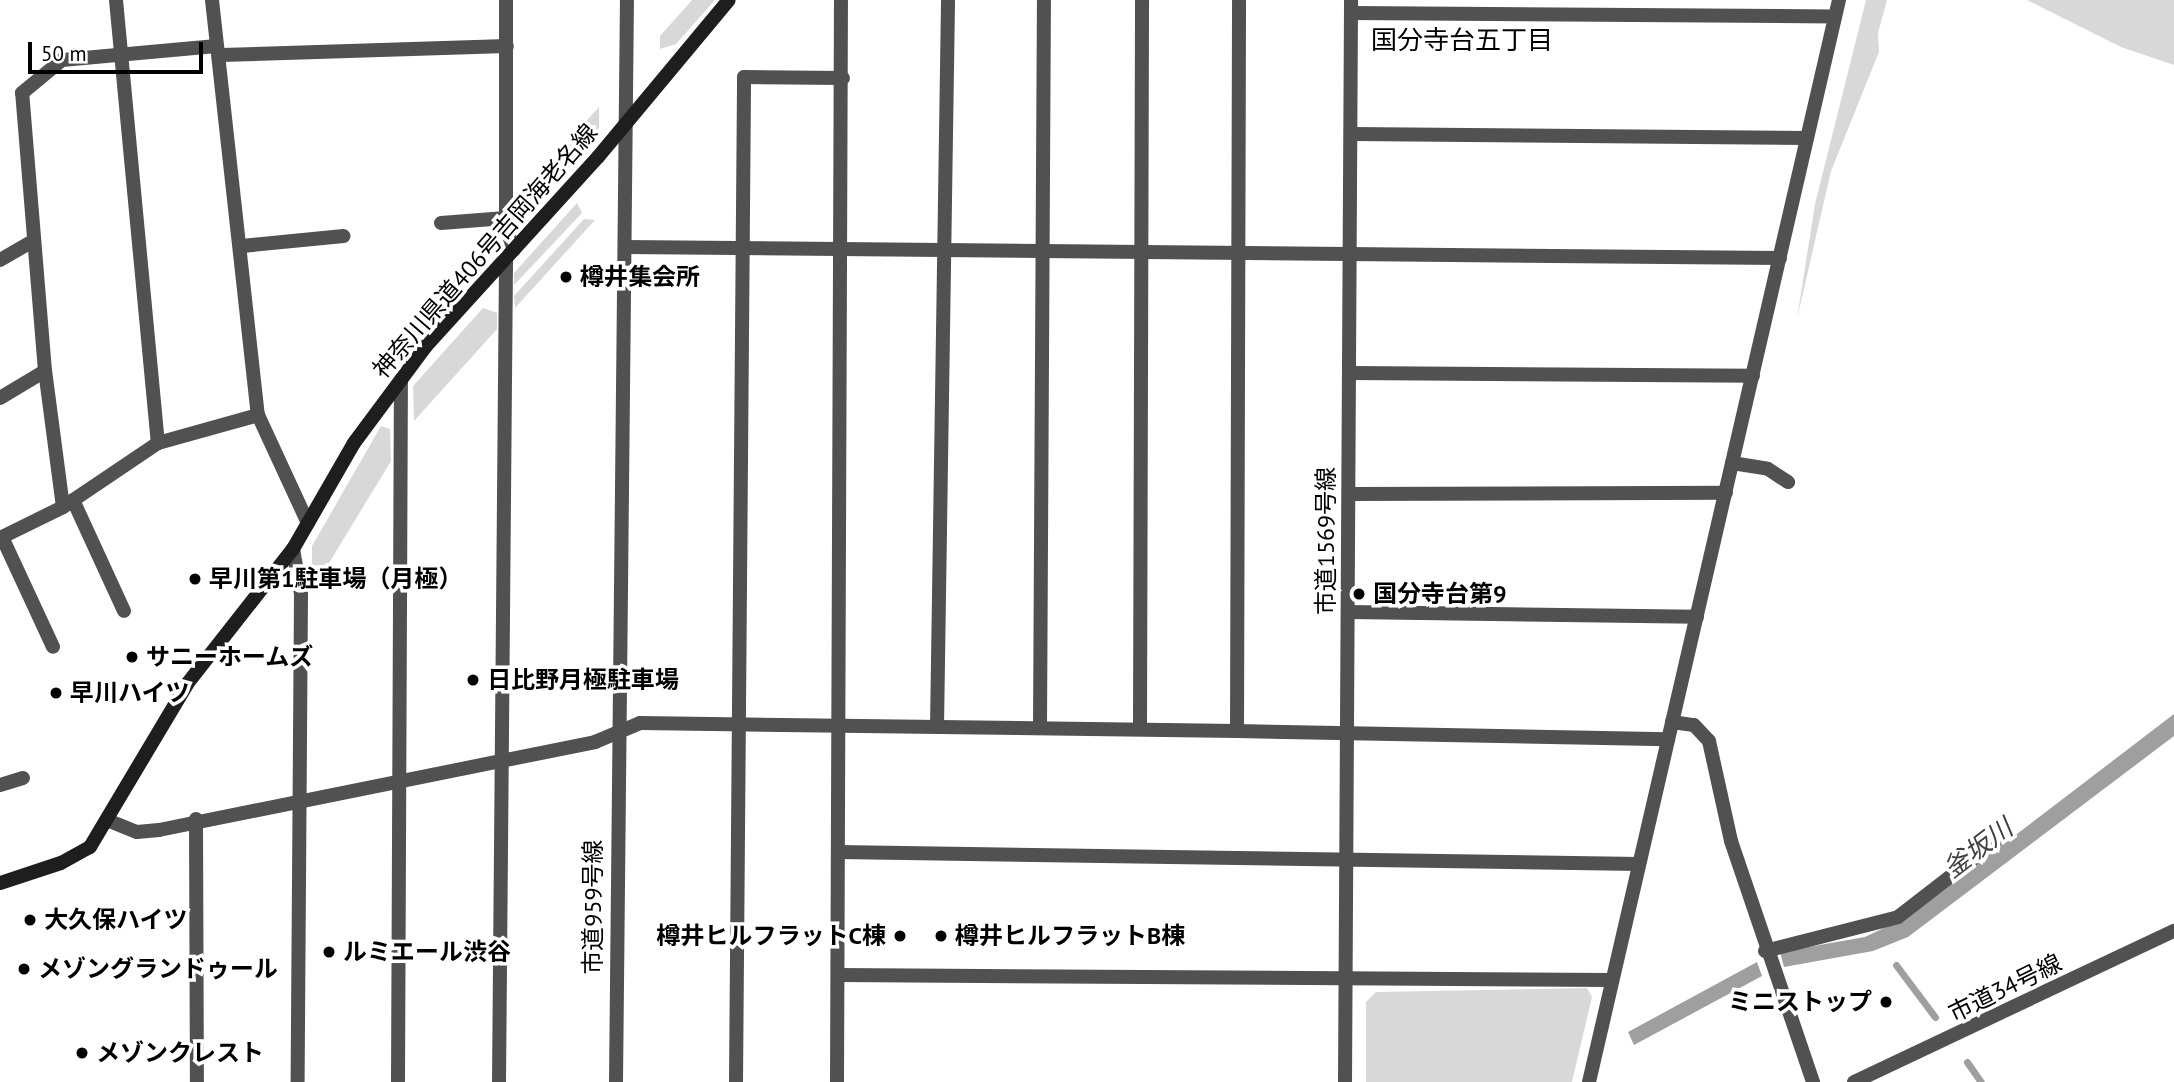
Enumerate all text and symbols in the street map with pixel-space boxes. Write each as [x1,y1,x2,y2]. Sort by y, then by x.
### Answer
district label: 国分寺台五丁目 [1371,24,1553,56]
scale bar [32,28,206,72]
text: 50 m [41,40,87,67]
street label: 神奈川県道406号吉岡海老名線 [367,118,603,384]
place label: 樽井集会所 [580,263,700,291]
marker: 樽井集会所 [558,269,574,285]
street label: 市道1569号線 [1312,467,1340,615]
place label: 早川第1駐車場（月極） [209,565,463,593]
marker: 早川第1駐車場（月極） [187,571,203,587]
place label: 国分寺台第9 [1373,580,1507,608]
marker: 国分寺台第9 [1351,586,1367,602]
place label: サニーホームズ [146,643,314,671]
marker: サニーホームズ [124,649,140,665]
place label: 日比野月極駐車場 [487,666,679,694]
marker: 日比野月極駐車場 [465,672,481,688]
place label: 早川ハイツ [70,679,190,707]
marker: 早川ハイツ [48,685,64,701]
water label: 釜坂川 [1937,812,2019,884]
street label: 市道959号線 [579,839,607,975]
place label: 大久保ハイツ [44,906,188,934]
marker: 大久保ハイツ [22,912,38,928]
place label: 樽井ヒルフラットC棟 [657,922,886,950]
place label: 樽井ヒルフラットB棟 [955,922,1185,950]
marker: 樽井ヒルフラットC棟 [892,928,908,944]
marker: 樽井ヒルフラットB棟 [933,928,949,944]
place label: ルミエール渋谷 [343,938,511,966]
marker: ルミエール渋谷 [321,944,337,960]
street label: 市道34号線 [1944,948,2066,1028]
place label: メゾングランドゥール [38,955,278,983]
marker: メゾングランドゥール [16,961,32,977]
place label: ミニストップ [1728,988,1872,1016]
marker: ミニストップ [1878,994,1894,1010]
place label: メゾンクレスト [96,1039,264,1067]
marker: メゾンクレスト [74,1045,90,1061]

